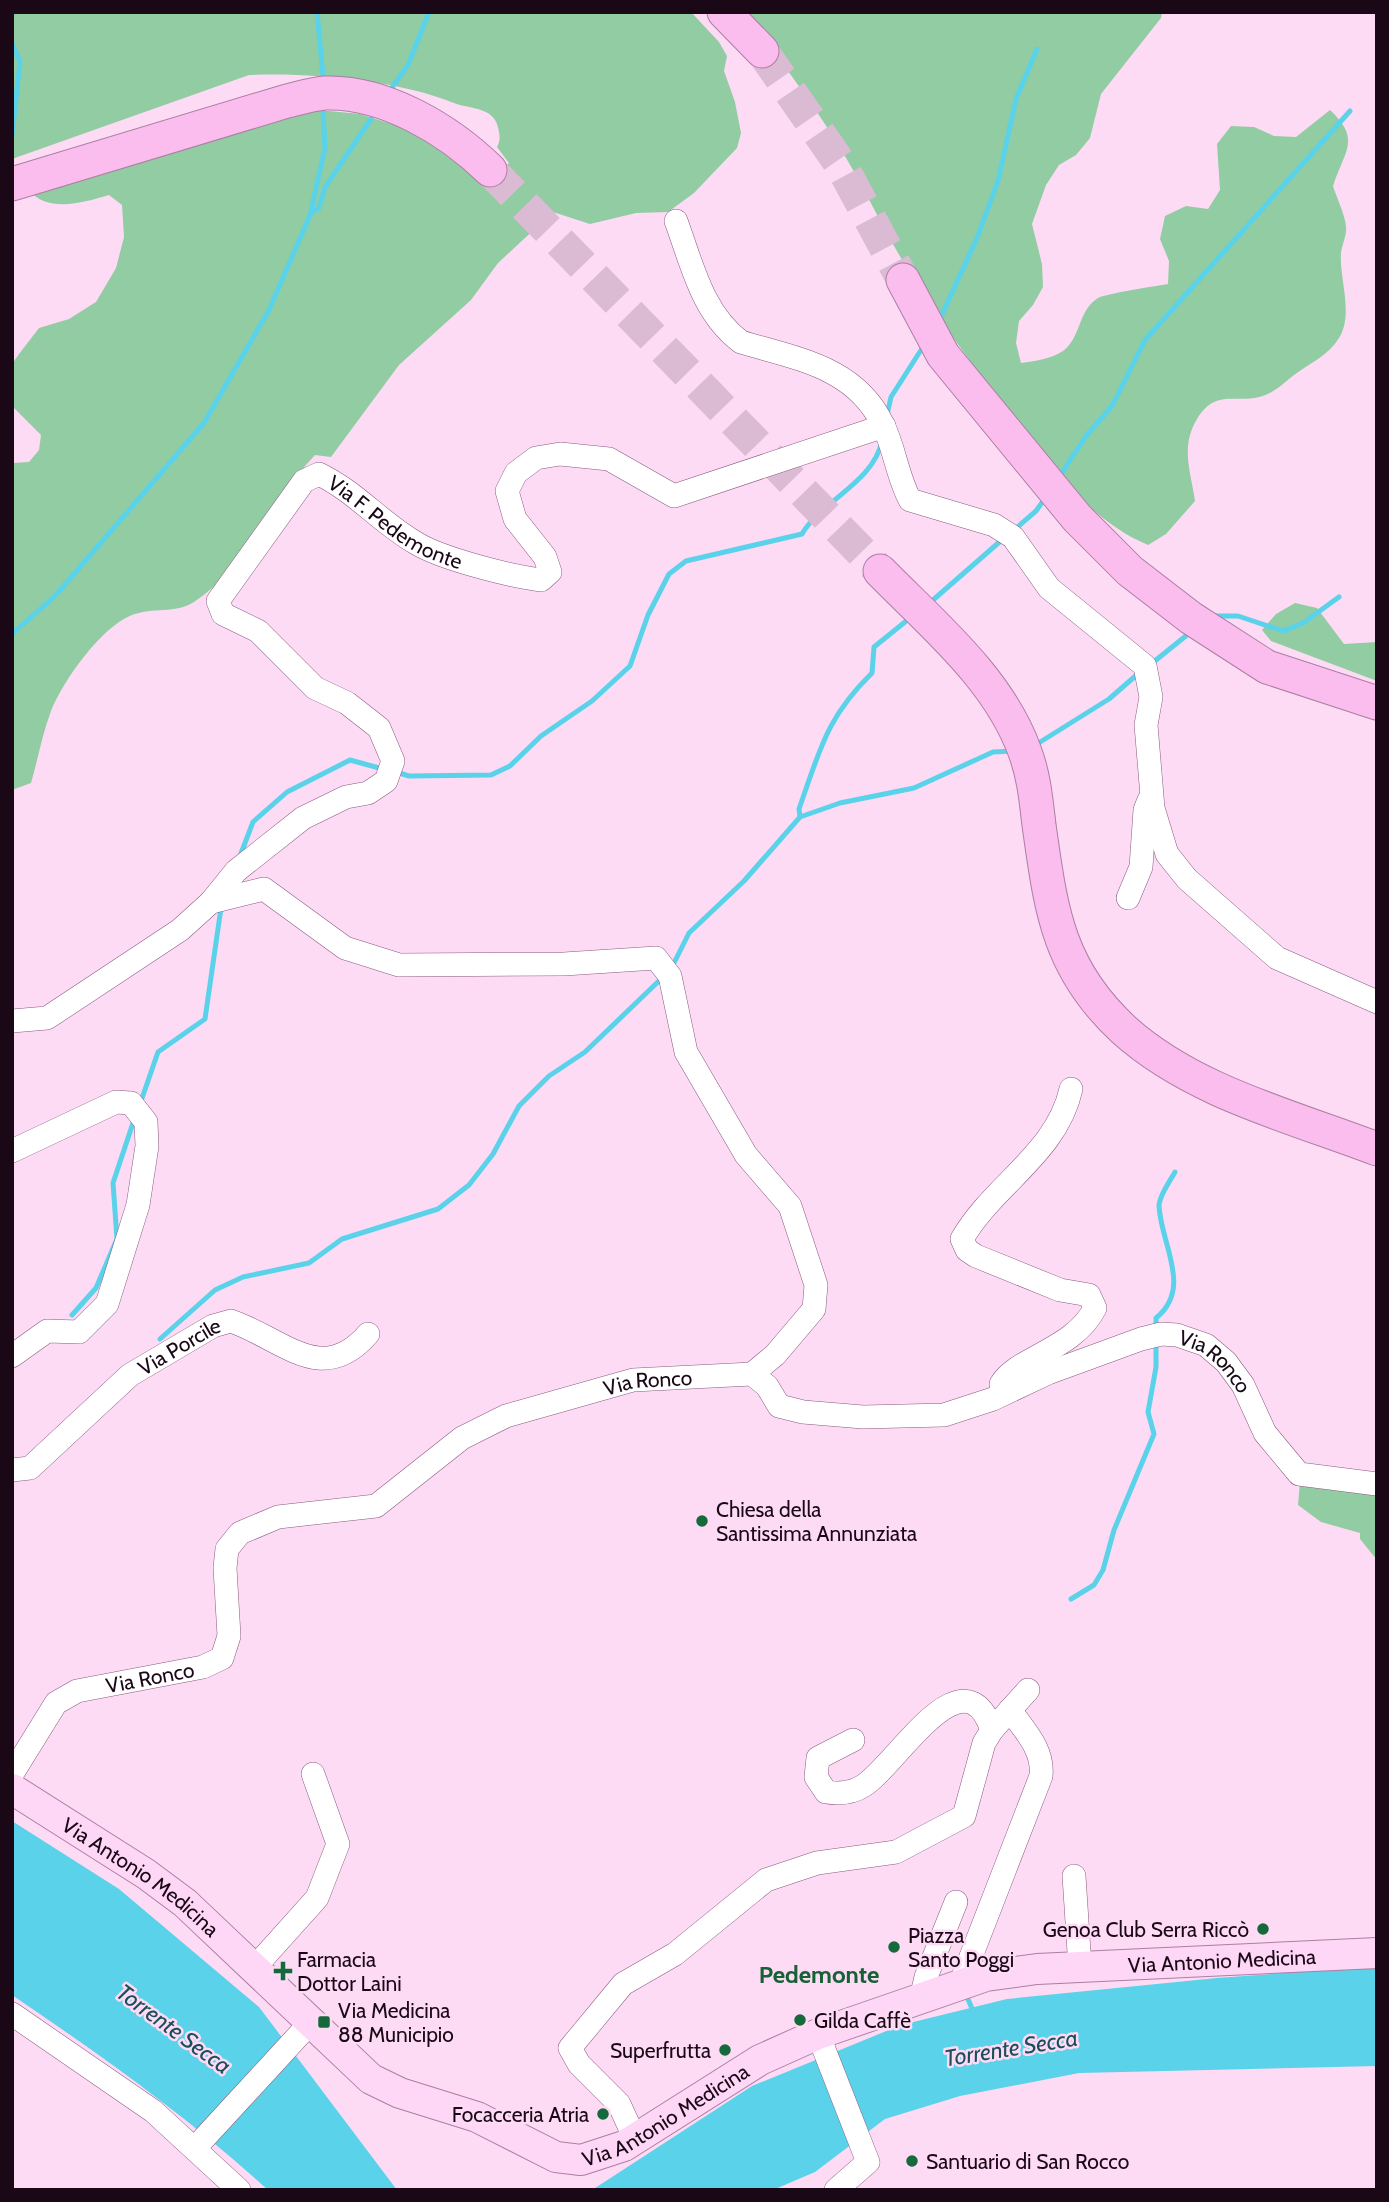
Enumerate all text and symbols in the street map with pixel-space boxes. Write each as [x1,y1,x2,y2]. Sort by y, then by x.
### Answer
street label: Via F. Pedemonte [324,470,466,574]
street label: Via Porcile [133,1312,223,1380]
street label: Via Ronco [1176,1324,1257,1397]
street label: Via Ronco [600,1365,693,1400]
place label: Chiesa della Santissima Annunziata [716,1497,917,1546]
marker: Chiesa della Santissima Annunziata [694,1513,710,1529]
street label: Via Ronco [104,1656,196,1698]
street label: Via Antonio Medicina [58,1812,225,1941]
place label: Genoa Club Serra Riccò [1043,1917,1249,1942]
marker: Genoa Club Serra Riccò [1255,1921,1271,1937]
place label: Piazza Santo Poggi [908,1923,1014,1972]
marker: Piazza Santo Poggi [886,1939,902,1955]
street label: Via Antonio Medicina [1127,1943,1316,1977]
place label: Farmacia Dottor Laini [297,1947,402,1996]
district label: Pedemonte [759,1960,879,1989]
marker: Farmacia Dottor Laini [275,1963,291,1979]
water label: Torrente Secca [111,1978,237,2080]
place label: Via Medicina 88 Municipio [338,1998,454,2047]
place label: Gilda Caffè [814,2008,911,2033]
marker: Gilda Caffè [792,2012,808,2028]
marker: Via Medicina 88 Municipio [316,2014,332,2030]
water label: Torrente Secca [942,2024,1080,2072]
place label: Superfrutta [610,2038,711,2063]
marker: Superfrutta [717,2042,733,2058]
street label: Via Antonio Medicina [579,2058,753,2171]
place label: Focacceria Atria [452,2102,589,2127]
marker: Focacceria Atria [595,2106,611,2122]
place label: Santuario di San Rocco [926,2149,1129,2174]
marker: Santuario di San Rocco [904,2153,920,2169]

